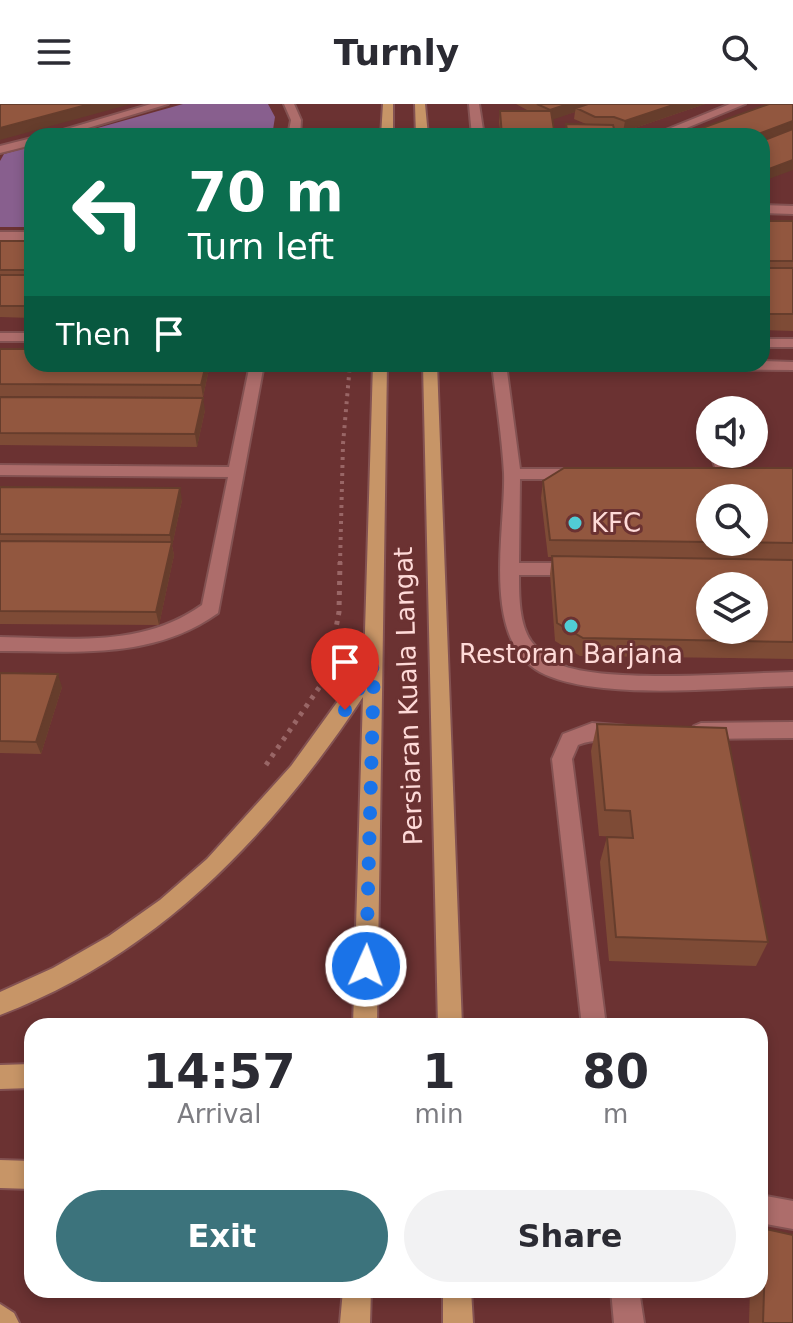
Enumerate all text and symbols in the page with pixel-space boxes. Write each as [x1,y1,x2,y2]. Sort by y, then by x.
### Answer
icon: menu [32,30,76,74]
icon: search [717,30,761,74]
text: Turnly [334,32,459,73]
text: 70 m [188,159,344,224]
icon: left [56,160,160,264]
text: Turn left [188,226,334,267]
icon: arrive [147,312,191,356]
text: Then [56,317,131,352]
map controls [696,396,768,644]
button: sound [696,396,768,468]
button: search [696,484,768,556]
place label: KFC [591,508,641,538]
marker: KFC [566,514,584,532]
street label: Persiaran Kuala Langat [388,546,428,846]
button: layers [696,572,768,644]
marker: Restoran Barjana [562,617,580,635]
pin [311,628,379,710]
place label: Restoran Barjana [459,639,683,669]
icon: arrive [323,640,367,684]
position arrow [324,924,408,1008]
text: 14:57 [143,1043,296,1099]
text: 1 [422,1043,456,1099]
text: 80 [582,1043,649,1099]
text: Arrival [177,1099,261,1129]
text: min [414,1099,464,1129]
text: m [603,1099,628,1129]
button: Exit [56,1190,388,1282]
button: Share [404,1190,736,1282]

